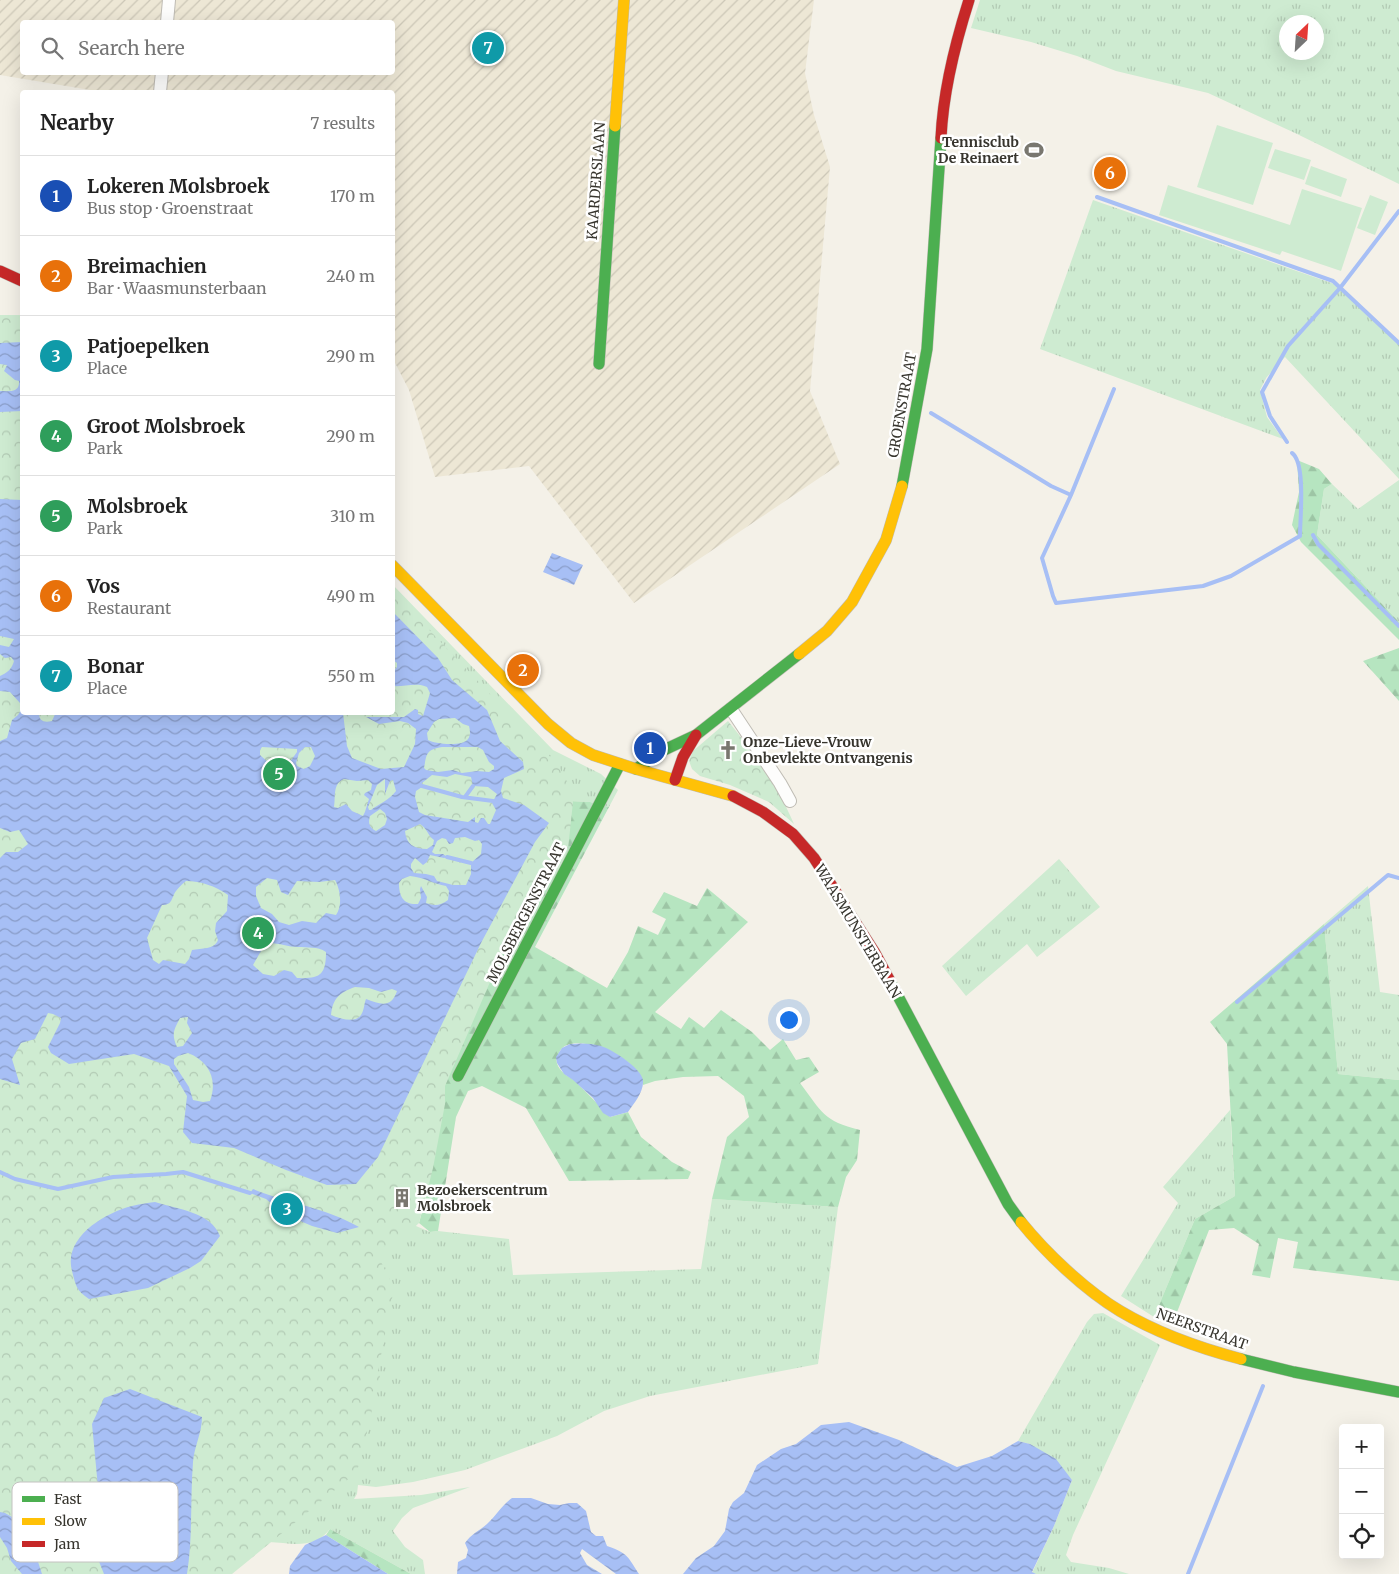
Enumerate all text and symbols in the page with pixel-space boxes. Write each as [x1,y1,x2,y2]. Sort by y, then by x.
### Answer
north arrow [1279,15,1324,60]
search box [20,20,395,75]
pin: 7 [472,29,504,67]
icon: search [38,34,66,62]
text: Search here [78,36,185,60]
text: Nearby [40,109,114,136]
text: 7 results [310,113,375,133]
street label: KAARDERSLAAN [583,121,609,240]
place label: Tennisclub De Reinaert [938,133,1019,167]
sports icon: Tennisclub De Reinaert [1023,139,1045,161]
pin: 6 [1094,154,1126,192]
text: Lokeren Molsbroek [87,174,269,198]
text: 1 [52,186,60,206]
text: 170 m [330,186,375,206]
text: Bus stop · Groenstraat [87,198,253,218]
text: Breimachien [87,254,207,278]
text: 2 [51,266,61,286]
text: 240 m [326,266,375,286]
text: Bar · Waasmunsterbaan [87,278,267,298]
text: Patjoepelken [87,334,209,358]
text: 3 [51,346,61,366]
text: 290 m [326,346,375,366]
street label: GROENSTRAAT [884,351,920,459]
text: Place [87,358,127,378]
text: Groot Molsbroek [87,414,245,438]
text: 4 [51,426,61,446]
text: 290 m [326,426,375,446]
text: Park [87,438,123,458]
text: Molsbroek [87,494,188,518]
text: 5 [51,506,61,526]
text: 310 m [330,506,375,526]
text: Park [87,518,123,538]
text: Vos [87,574,120,598]
text: 6 [51,586,61,606]
text: 490 m [326,586,375,606]
text: Restaurant [87,598,171,618]
pin: 2 [507,651,539,689]
text: Bonar [87,654,144,678]
text: 7 [51,666,61,686]
text: 550 m [327,666,375,686]
text: Place [87,678,127,698]
pin: 1 [634,729,666,767]
place label: Onze-Lieve-Vrouw Onbevlekte Ontvangenis [743,733,913,767]
church icon: Onze-Lieve-Vrouw Onbevlekte Ontvangenis [717,739,739,761]
pin: 5 [263,755,295,793]
street label: MOLSBERGENSTRAAT [483,840,569,986]
street label: WAASMUNSTERBAAN [810,860,905,1001]
pin: 4 [242,914,274,952]
your location [776,1007,802,1033]
place label: Bezoekerscentrum Molsbroek [417,1181,548,1215]
building icon: Bezoekerscentrum Molsbroek [391,1187,413,1209]
pin: 3 [271,1190,303,1228]
street label: NEERSTRAAT [1154,1304,1250,1354]
map controls [1339,1424,1384,1559]
button: + [1339,1424,1384,1469]
button: − [1339,1469,1384,1514]
legend [12,1482,178,1562]
text: Fast [54,1490,82,1508]
text: Slow [54,1512,87,1530]
button: locate [1339,1514,1384,1559]
text: Jam [53,1535,80,1553]

